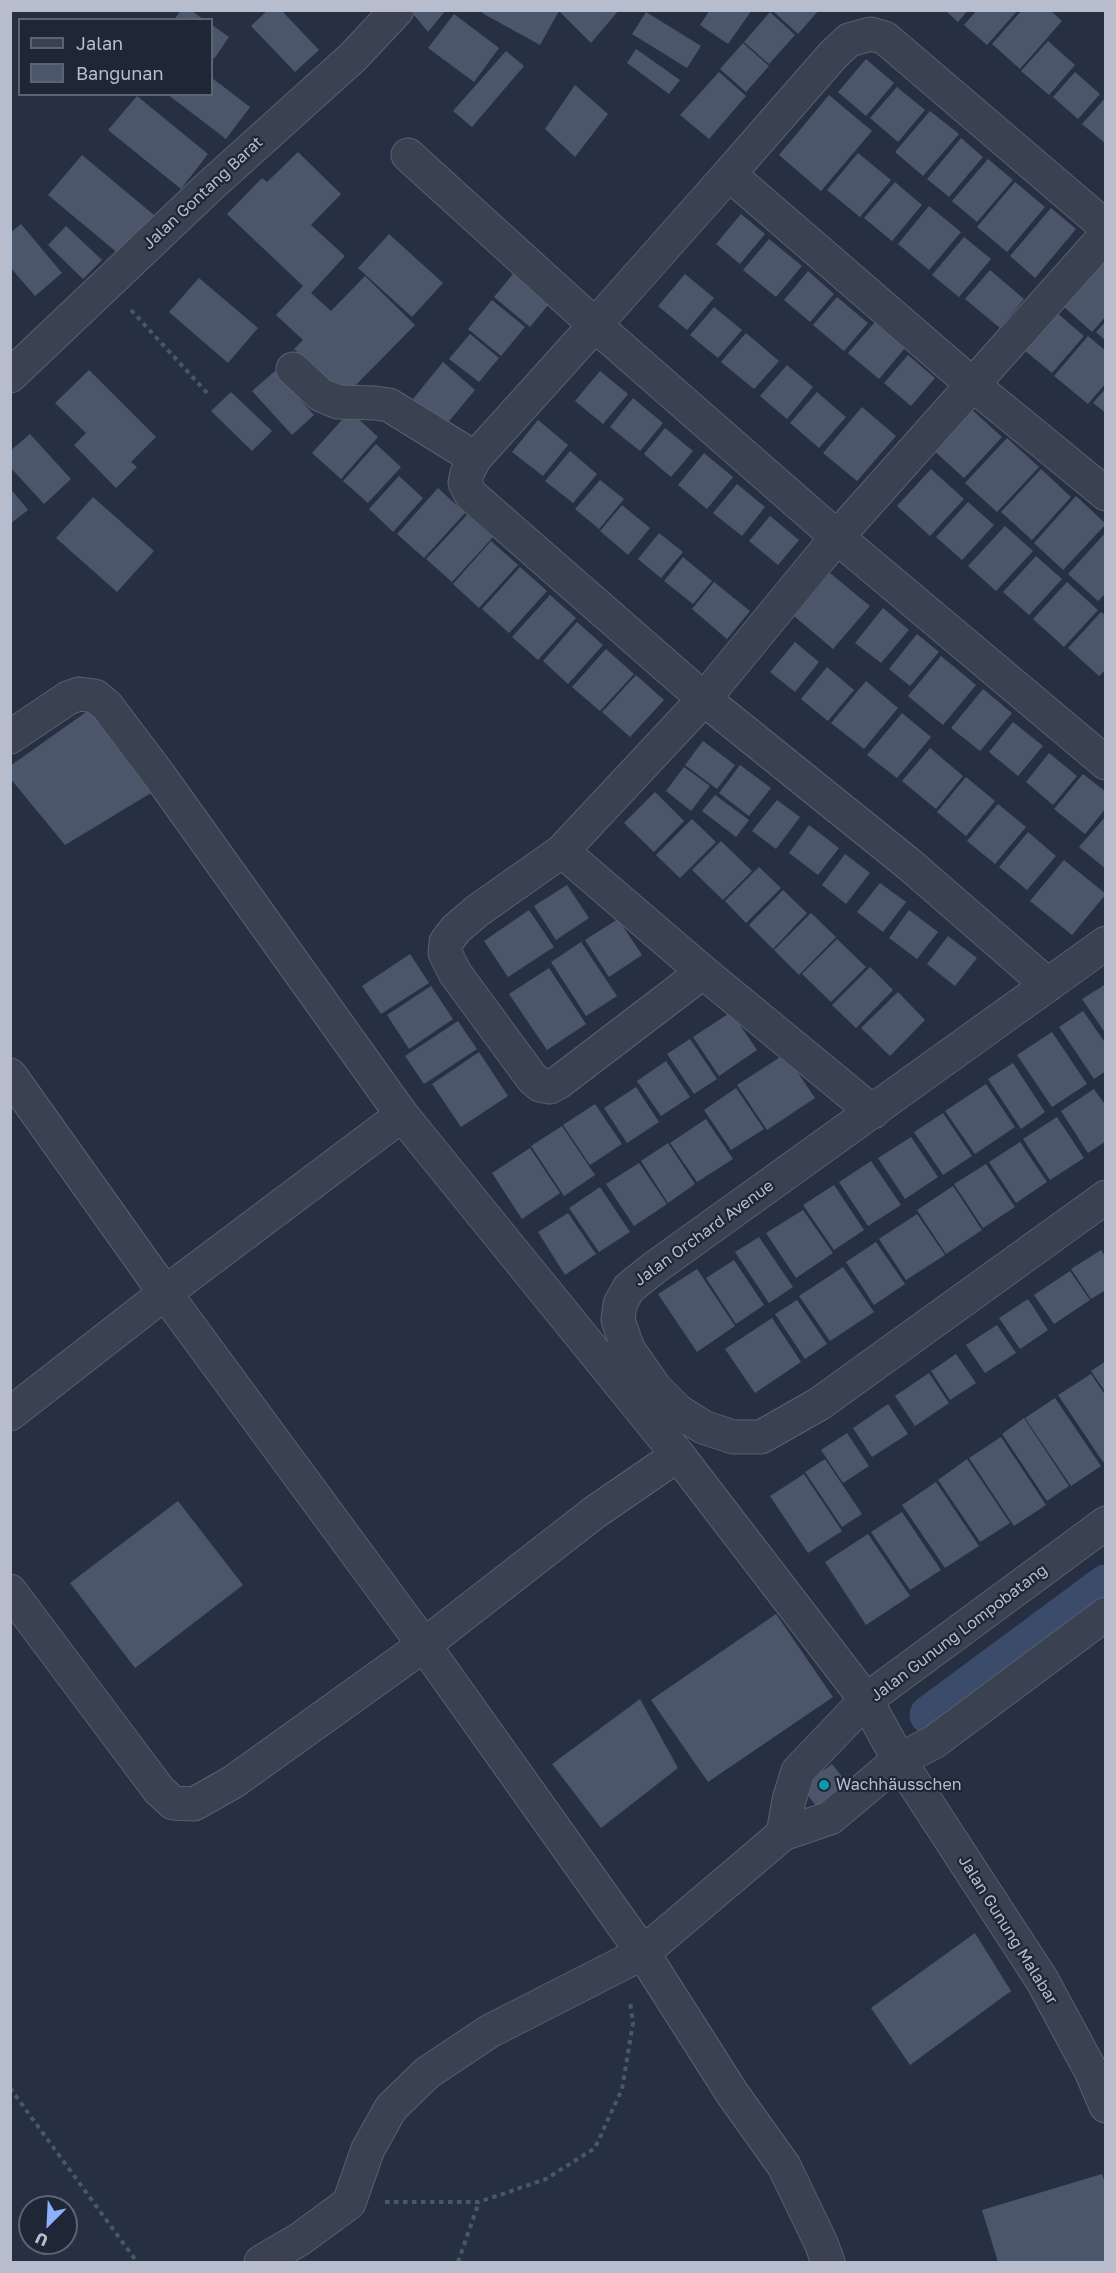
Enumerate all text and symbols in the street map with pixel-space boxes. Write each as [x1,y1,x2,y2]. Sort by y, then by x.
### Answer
legend [18,18,213,96]
text: Jalan [76,32,123,54]
text: Bangunan [76,62,164,84]
street label: Jalan Gontang Barat [139,133,267,253]
street label: Jalan Orchard Avenue [630,1176,778,1290]
street label: Jalan Gunung Lompobatang [867,1560,1051,1706]
place label: Wachhäusschen [836,1775,962,1795]
marker: Wachhäusschen [817,1778,831,1792]
street label: Jalan Gunung Malabar [954,1852,1062,2008]
north arrow [18,2195,78,2255]
text: U [32,2228,51,2251]

